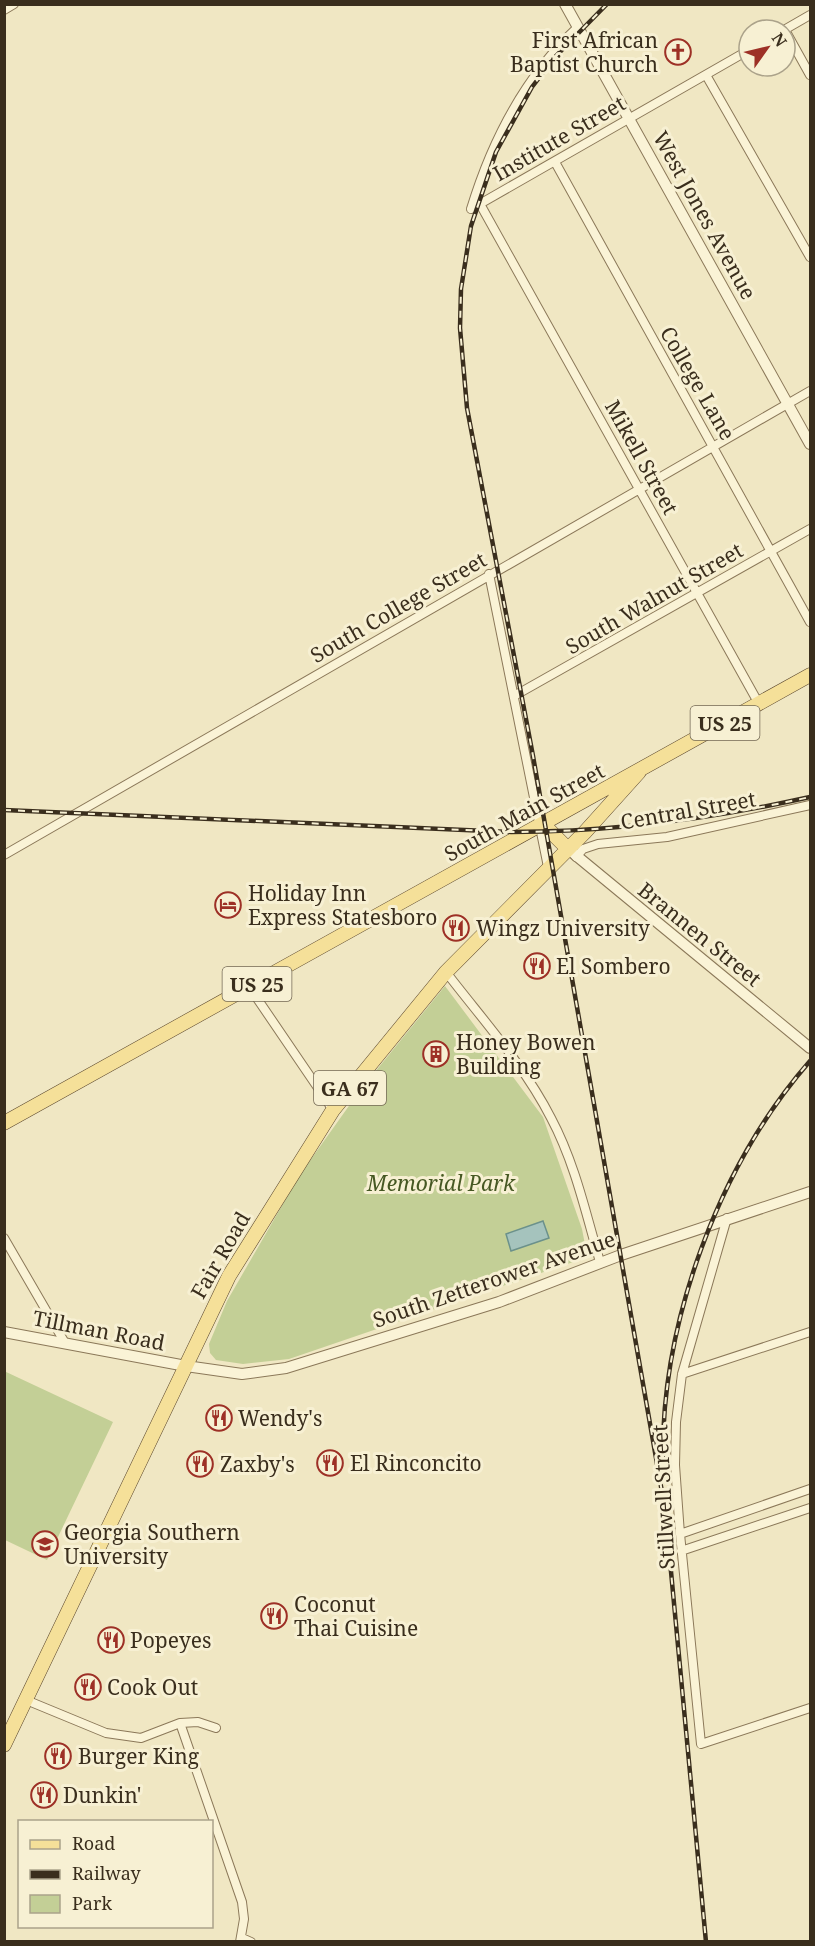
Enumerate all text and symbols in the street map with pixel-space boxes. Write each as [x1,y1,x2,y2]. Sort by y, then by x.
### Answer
north arrow [737,18,797,78]
place label: First African Baptist Church [510,26,658,78]
text: N [767,28,792,51]
church icon: First African Baptist Church [663,37,693,67]
street label: Institute Street [488,89,630,187]
street label: West Jones Avenue [647,126,763,304]
street label: College Lane [654,321,742,445]
street label: Mikell Street [599,395,685,519]
street label: South Walnut Street [560,536,748,660]
street label: South College Street [305,545,491,669]
road number: US 25 [690,706,760,740]
street label: South Main Street [439,756,609,868]
street label: Central Street [618,784,758,836]
street label: Brannen Street [633,876,767,992]
place label: Holiday Inn Express Statesboro [248,879,437,931]
hotel icon: Holiday Inn Express Statesboro [213,890,243,920]
restaurant icon: Wingz University [441,913,471,943]
place label: Wingz University [476,914,650,942]
restaurant icon: El Sombero [522,951,552,981]
place label: El Sombero [556,952,671,980]
road number: US 25 [222,967,292,1001]
place label: Honey Bowen Building [456,1028,596,1080]
building icon: Honey Bowen Building [421,1039,451,1069]
road number: GA 67 [314,1071,386,1105]
park label: Memorial Park [366,1169,516,1197]
street label: Fair Road [184,1206,256,1304]
street label: South Zetterower Avenue [369,1224,619,1334]
street label: Tillman Road [31,1303,167,1357]
restaurant icon: Wendy's [204,1403,234,1433]
place label: Wendy's [238,1404,322,1432]
street label: Stillwell Street [645,1424,681,1570]
restaurant icon: El Rinconcito [315,1448,345,1478]
restaurant icon: Zaxby's [185,1449,215,1479]
place label: El Rinconcito [350,1449,482,1477]
place label: Zaxby's [220,1450,295,1478]
place label: Georgia Southern University [64,1518,240,1570]
school or university icon: Georgia Southern University [30,1529,60,1559]
place label: Coconut Thai Cuisine [294,1590,418,1642]
restaurant icon: Coconut Thai Cuisine [259,1601,289,1631]
restaurant icon: Popeyes [96,1625,126,1655]
place label: Popeyes [130,1626,212,1654]
restaurant icon: Cook Out [73,1672,103,1702]
place label: Cook Out [107,1673,198,1701]
restaurant icon: Burger King [43,1741,73,1771]
place label: Burger King [78,1742,200,1770]
restaurant icon: Dunkin' [29,1780,59,1810]
place label: Dunkin' [63,1781,141,1809]
legend [18,1820,213,1928]
text: Road [72,1831,115,1855]
text: Railway [72,1861,142,1885]
text: Park [72,1891,112,1915]

